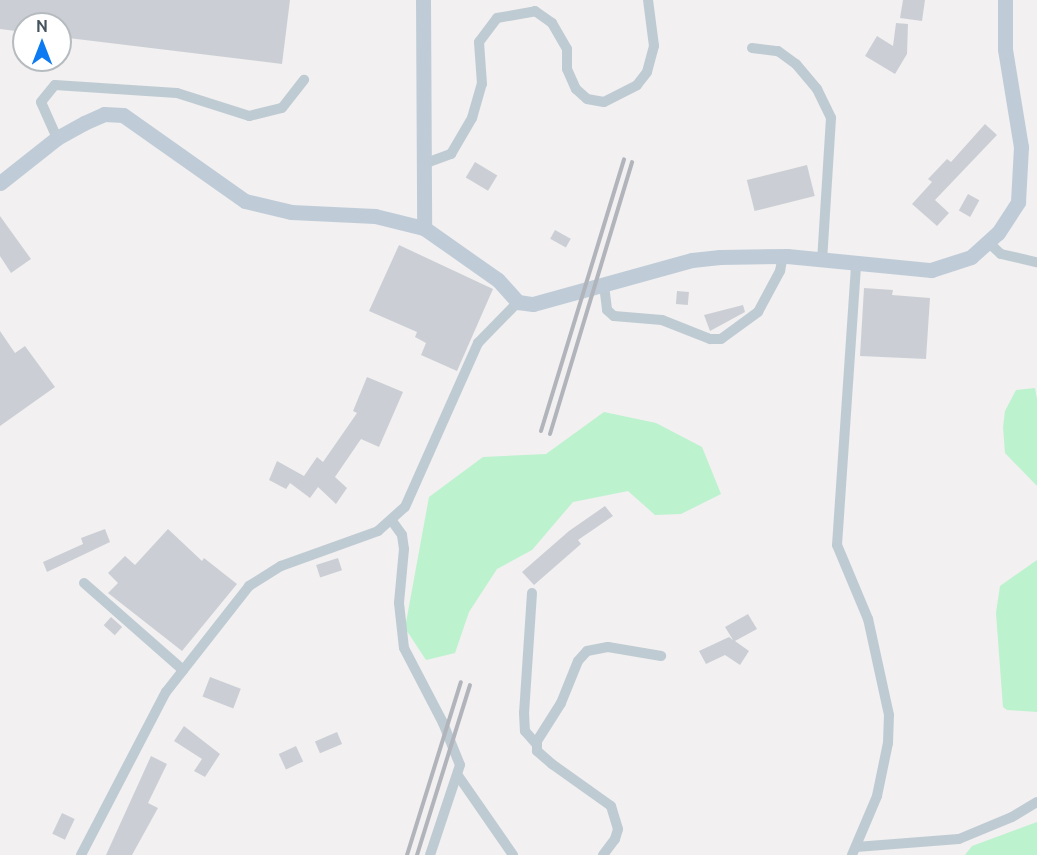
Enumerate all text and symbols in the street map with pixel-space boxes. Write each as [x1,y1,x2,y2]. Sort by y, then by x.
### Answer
north arrow [12,12,72,72]
text: N [36,17,48,35]

